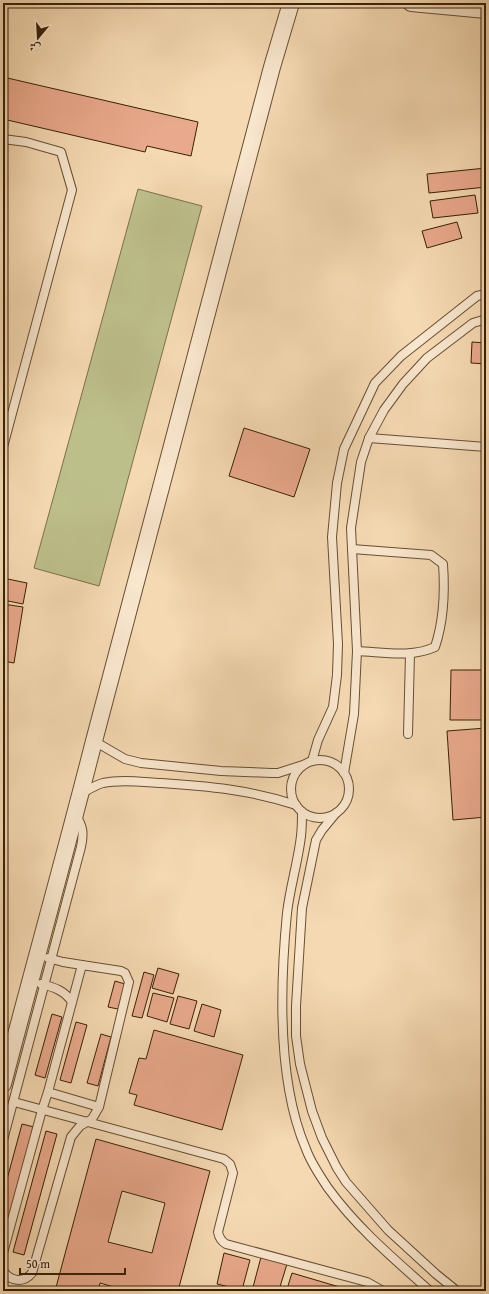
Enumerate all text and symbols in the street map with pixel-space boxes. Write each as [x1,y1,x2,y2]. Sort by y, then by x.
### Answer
north arrow [18,18,58,58]
text: ش [27,38,43,57]
scale bar [20,1250,125,1276]
text: 50 m [26,1255,50,1272]

